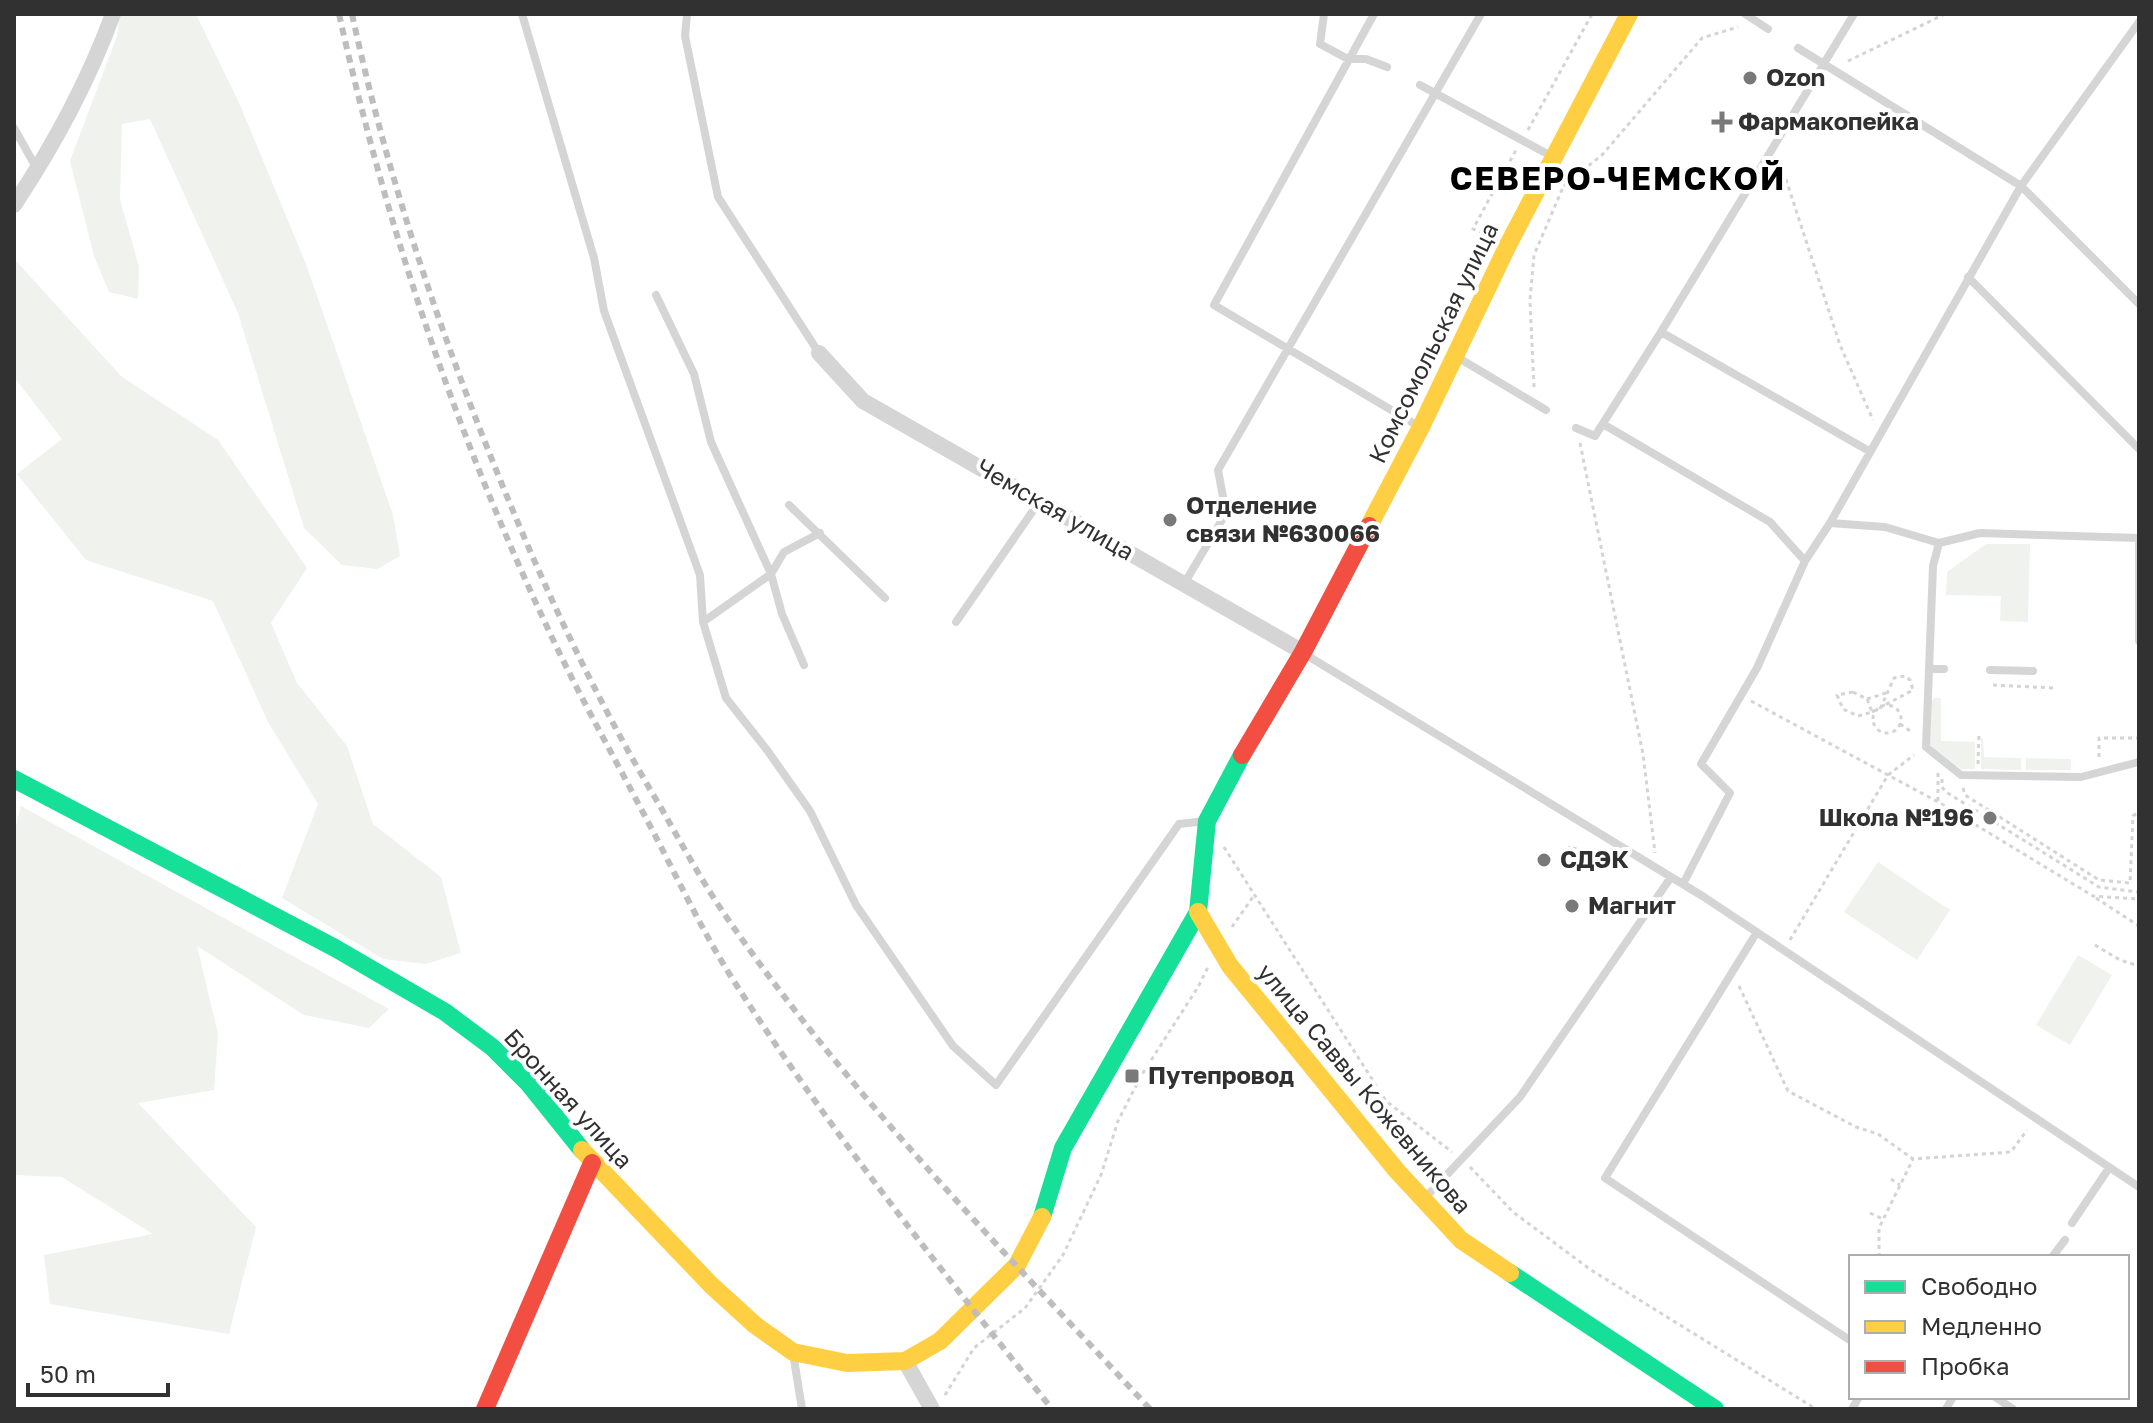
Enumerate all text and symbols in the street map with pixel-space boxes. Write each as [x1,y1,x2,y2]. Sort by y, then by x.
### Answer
place label: Ozon [1766,62,1825,91]
marker: Ozon [1741,69,1759,87]
place label: Фармакопейка [1738,106,1919,135]
marker: Фармакопейка [1713,113,1731,131]
district label: СЕВЕРО-ЧЕМСКОЙ [1450,159,1786,197]
street label: Комсомольская улица [1362,217,1504,467]
street label: Чемская улица [972,452,1140,566]
place label: Отделение связи №630066 [1186,490,1380,547]
marker: Отделение связи №630066 [1161,511,1179,529]
place label: Школа №196 [1819,802,1974,831]
marker: Школа №196 [1981,809,1999,827]
place label: СДЭК [1560,844,1629,873]
marker: СДЭК [1535,851,1553,869]
place label: Магнит [1588,890,1676,919]
marker: Магнит [1563,897,1581,915]
street label: улица Саввы Кожевникова [1252,957,1478,1219]
street label: Бронная улица [499,1022,639,1174]
place label: Путепровод [1148,1060,1294,1089]
marker: Путепровод [1123,1067,1141,1085]
legend [1849,1255,2129,1399]
text: Свободно [1921,1271,2037,1300]
text: Медленно [1921,1311,2042,1340]
scale bar [28,1347,168,1397]
text: Пробка [1921,1351,2010,1380]
text: 50 m [40,1359,96,1388]

